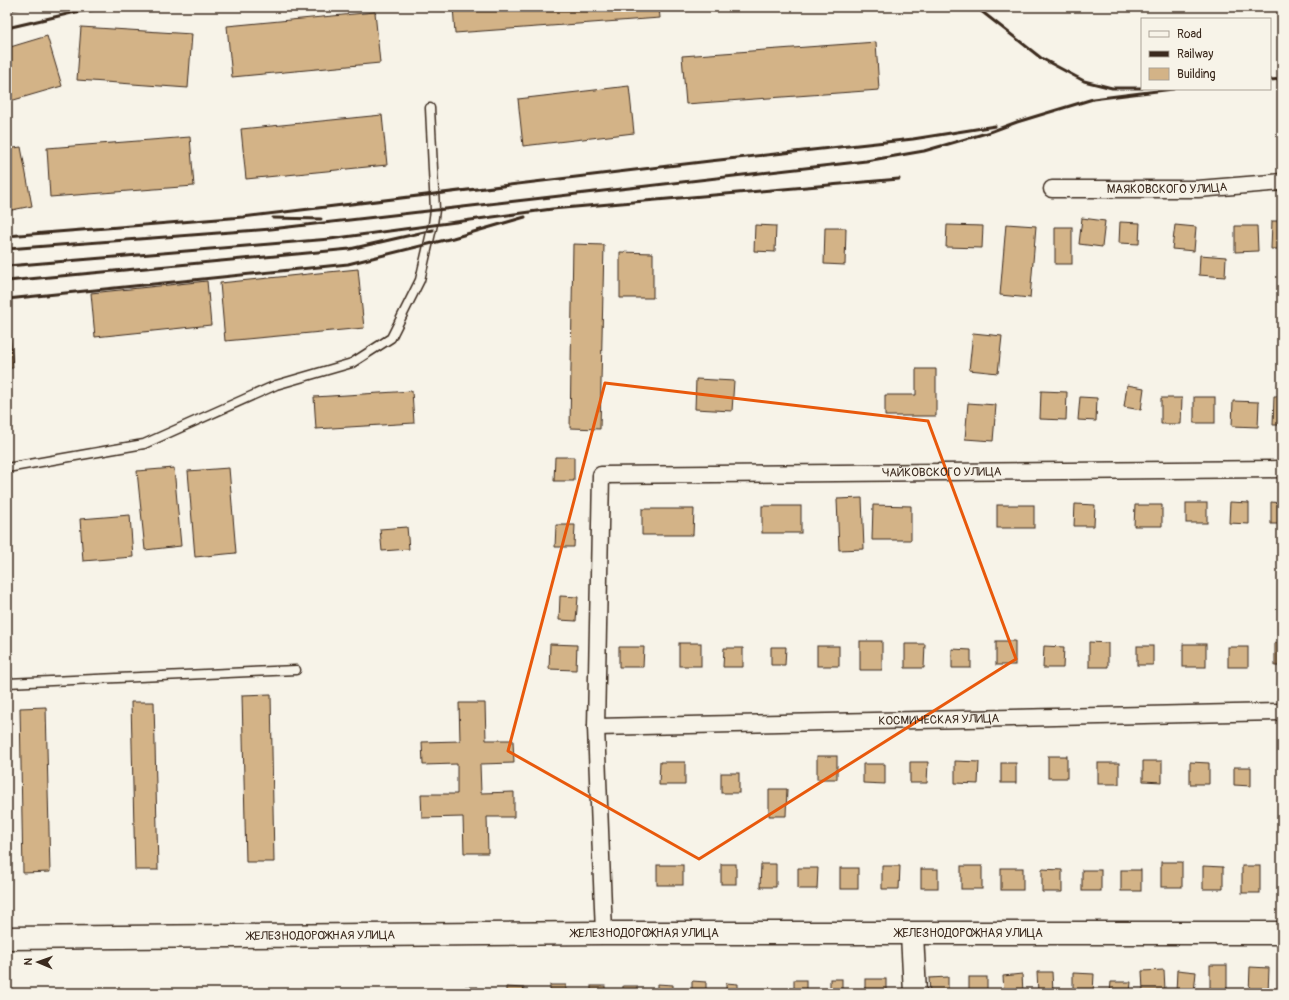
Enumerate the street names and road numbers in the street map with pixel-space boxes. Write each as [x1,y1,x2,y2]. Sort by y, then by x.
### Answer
street label: МАЯКОВСКОГО УЛИЦА [1107,180,1228,197]
street label: ЧАЙКОВСКОГО УЛИЦА [882,464,1002,481]
street label: КОСМИЧЕСКАЯ УЛИЦА [878,711,1000,729]
street label: ЖЕЛЕЗНОДОРОЖНАЯ УЛИЦА [569,926,719,941]
street label: ЖЕЛЕЗНОДОРОЖНАЯ УЛИЦА [893,926,1043,941]
street label: ЖЕЛЕЗНОДОРОЖНАЯ УЛИЦА [245,928,395,944]

